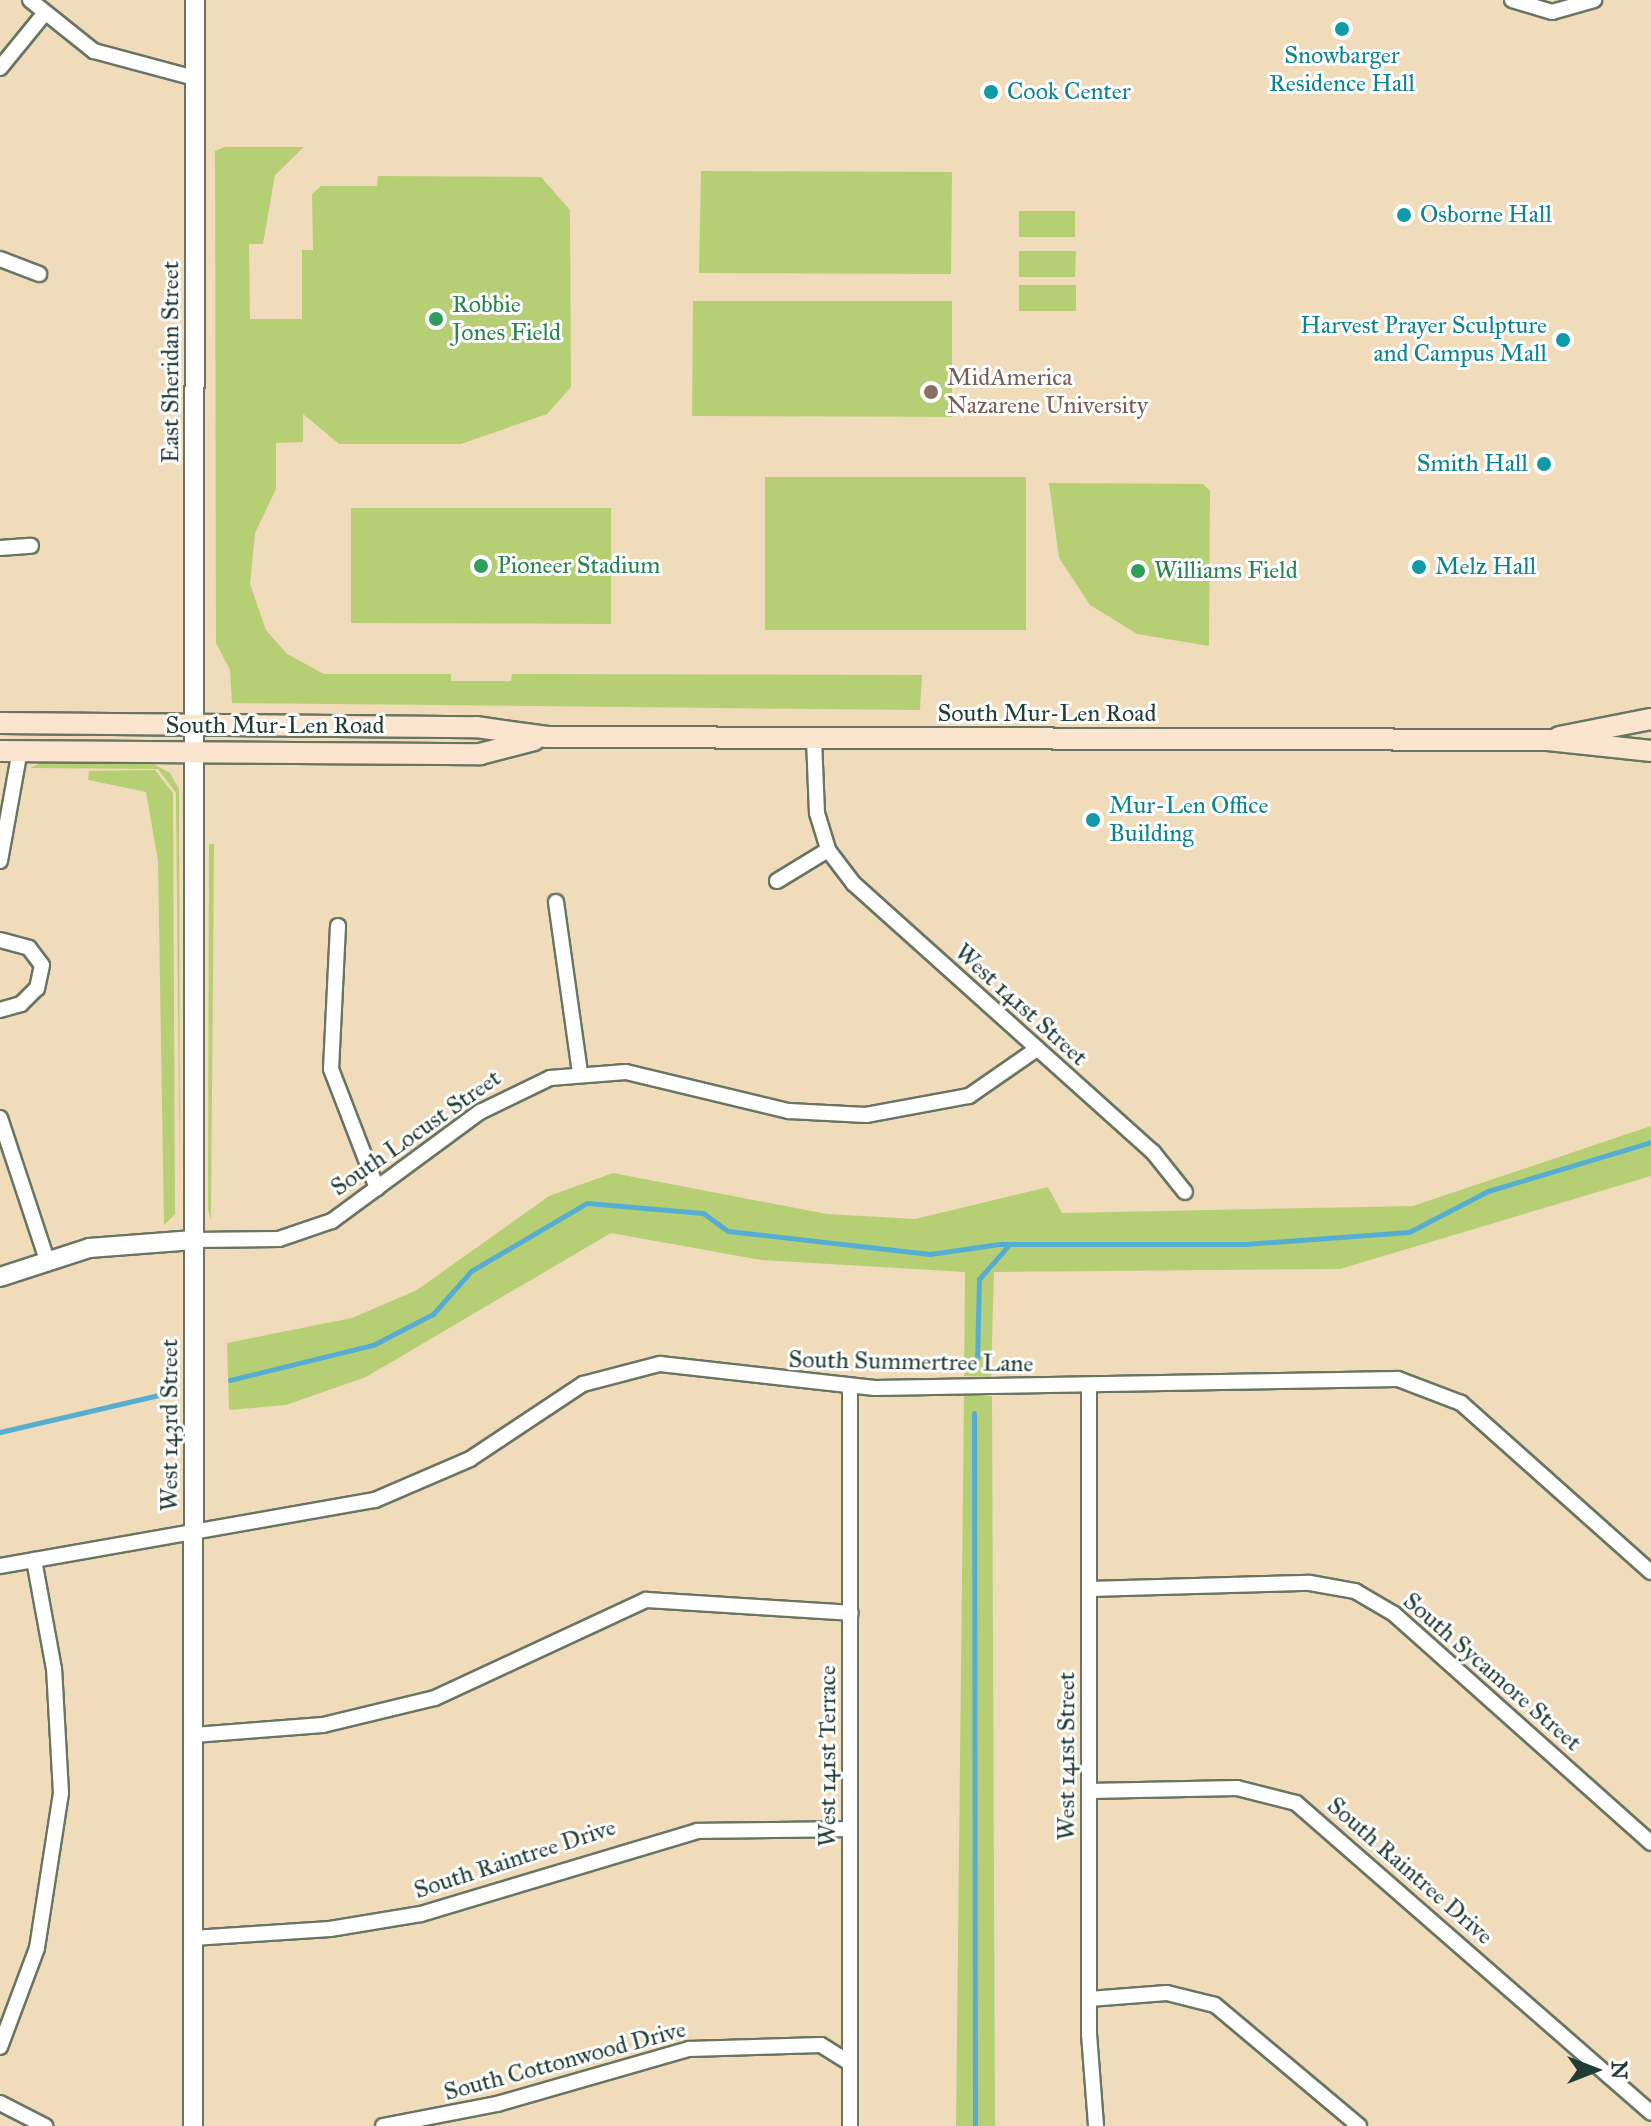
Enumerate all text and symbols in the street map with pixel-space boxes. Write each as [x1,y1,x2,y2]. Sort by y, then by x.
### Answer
marker: Snowbarger Residence Hall [1333,20,1351,38]
place label: Snowbarger Residence Hall [1269,42,1415,98]
place label: Cook Center [1007,78,1131,106]
marker: Cook Center [982,83,1000,101]
place label: Osborne Hall [1420,201,1552,229]
marker: Osborne Hall [1395,206,1413,224]
street label: East Sheridan Street [157,261,185,463]
place label: Robbie Jones Field [452,291,561,347]
marker: Robbie Jones Field [427,310,445,328]
place label: Harvest Prayer Sculpture and Campus Mall [1300,312,1547,368]
marker: Harvest Prayer Sculpture and Campus Mall [1554,331,1572,349]
place label: MidAmerica Nazarene University [947,364,1148,420]
marker: MidAmerica Nazarene University [922,383,940,401]
place label: Smith Hall [1417,450,1528,478]
marker: Smith Hall [1535,455,1553,473]
place label: Pioneer Stadium [497,552,661,580]
place label: Melz Hall [1435,553,1536,581]
marker: Pioneer Stadium [472,557,490,575]
place label: Williams Field [1154,557,1298,585]
marker: Melz Hall [1410,558,1428,576]
marker: Williams Field [1129,562,1147,580]
street label: South Mur-Len Road [937,700,1157,728]
street label: South Mur-Len Road [165,712,385,740]
place label: Mur-Len Office Building [1109,792,1268,848]
marker: Mur-Len Office Building [1084,811,1102,829]
street label: West 141st Street [949,938,1093,1072]
street label: South Locust Street [325,1064,507,1202]
street label: West 143rd Street [156,1339,184,1511]
street label: South Summertree Lane [788,1345,1034,1379]
street label: South Sycamore Street [1397,1587,1587,1757]
street label: West 141st Terrace [814,1665,842,1847]
street label: West 141st Street [1053,1672,1081,1840]
street label: South Raintree Drive [1321,1791,1499,1951]
street label: South Raintree Drive [411,1813,619,1905]
street label: South Cottonwood Drive [441,2015,689,2107]
north arrow [1555,2030,1635,2110]
text: N [1606,2061,1633,2079]

